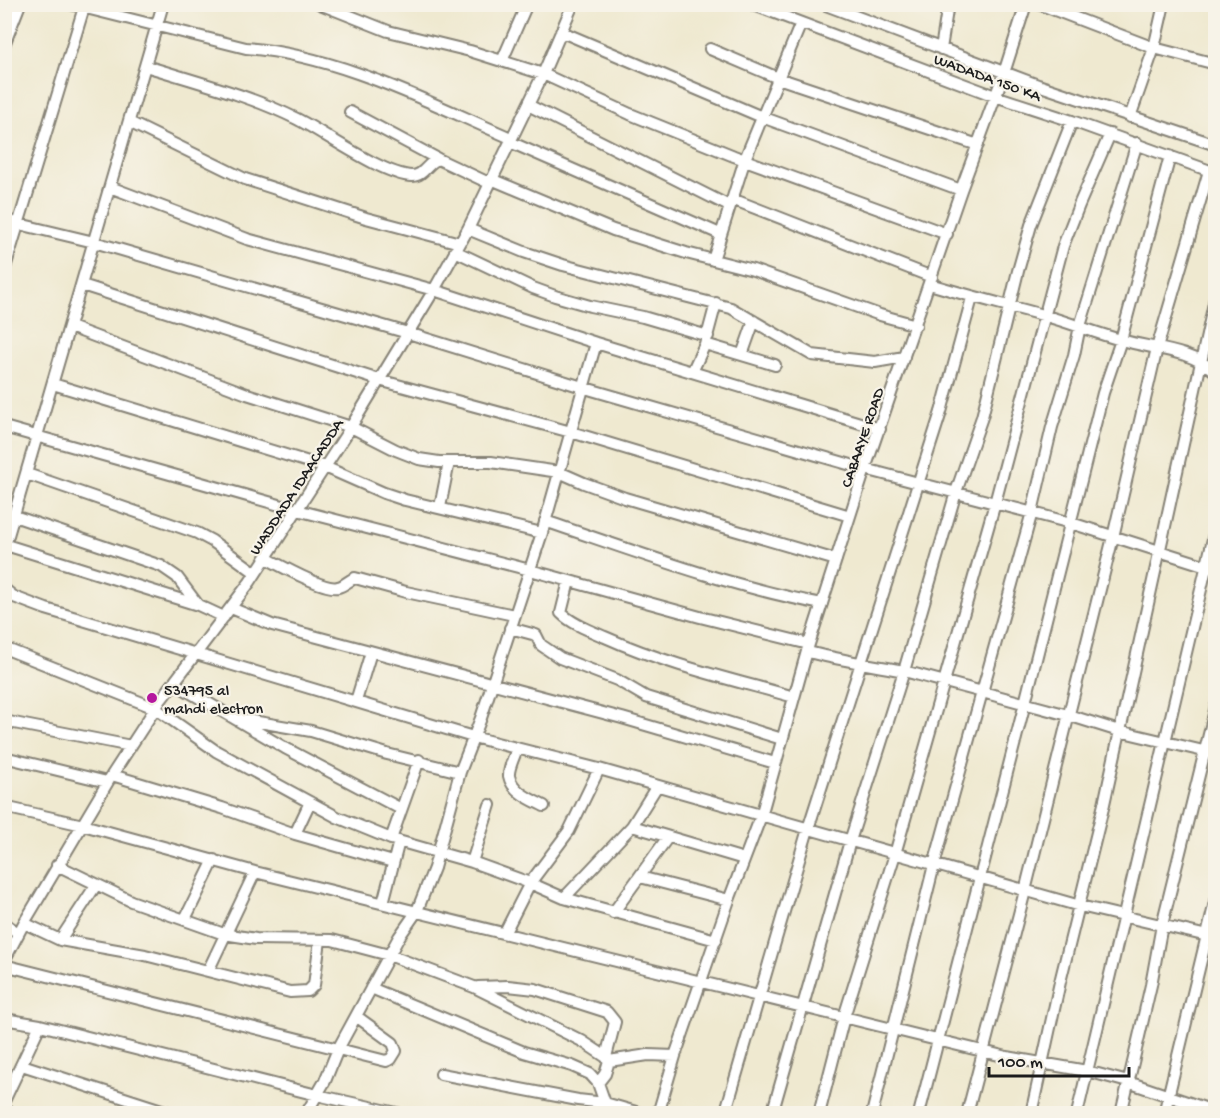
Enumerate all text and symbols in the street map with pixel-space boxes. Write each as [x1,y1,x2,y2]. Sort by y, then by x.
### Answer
street label: WADADA 150 KA [931,51,1044,108]
street label: CABAAYE ROAD [838,385,890,491]
street label: WADDADA IDAACADDA [247,415,350,560]
place label: 534795 al mahdi electron [164,683,263,720]
marker: 534795 al mahdi electron [145,691,159,705]
scale bar [989,1040,1128,1078]
text: 100 m [997,1053,1043,1074]

